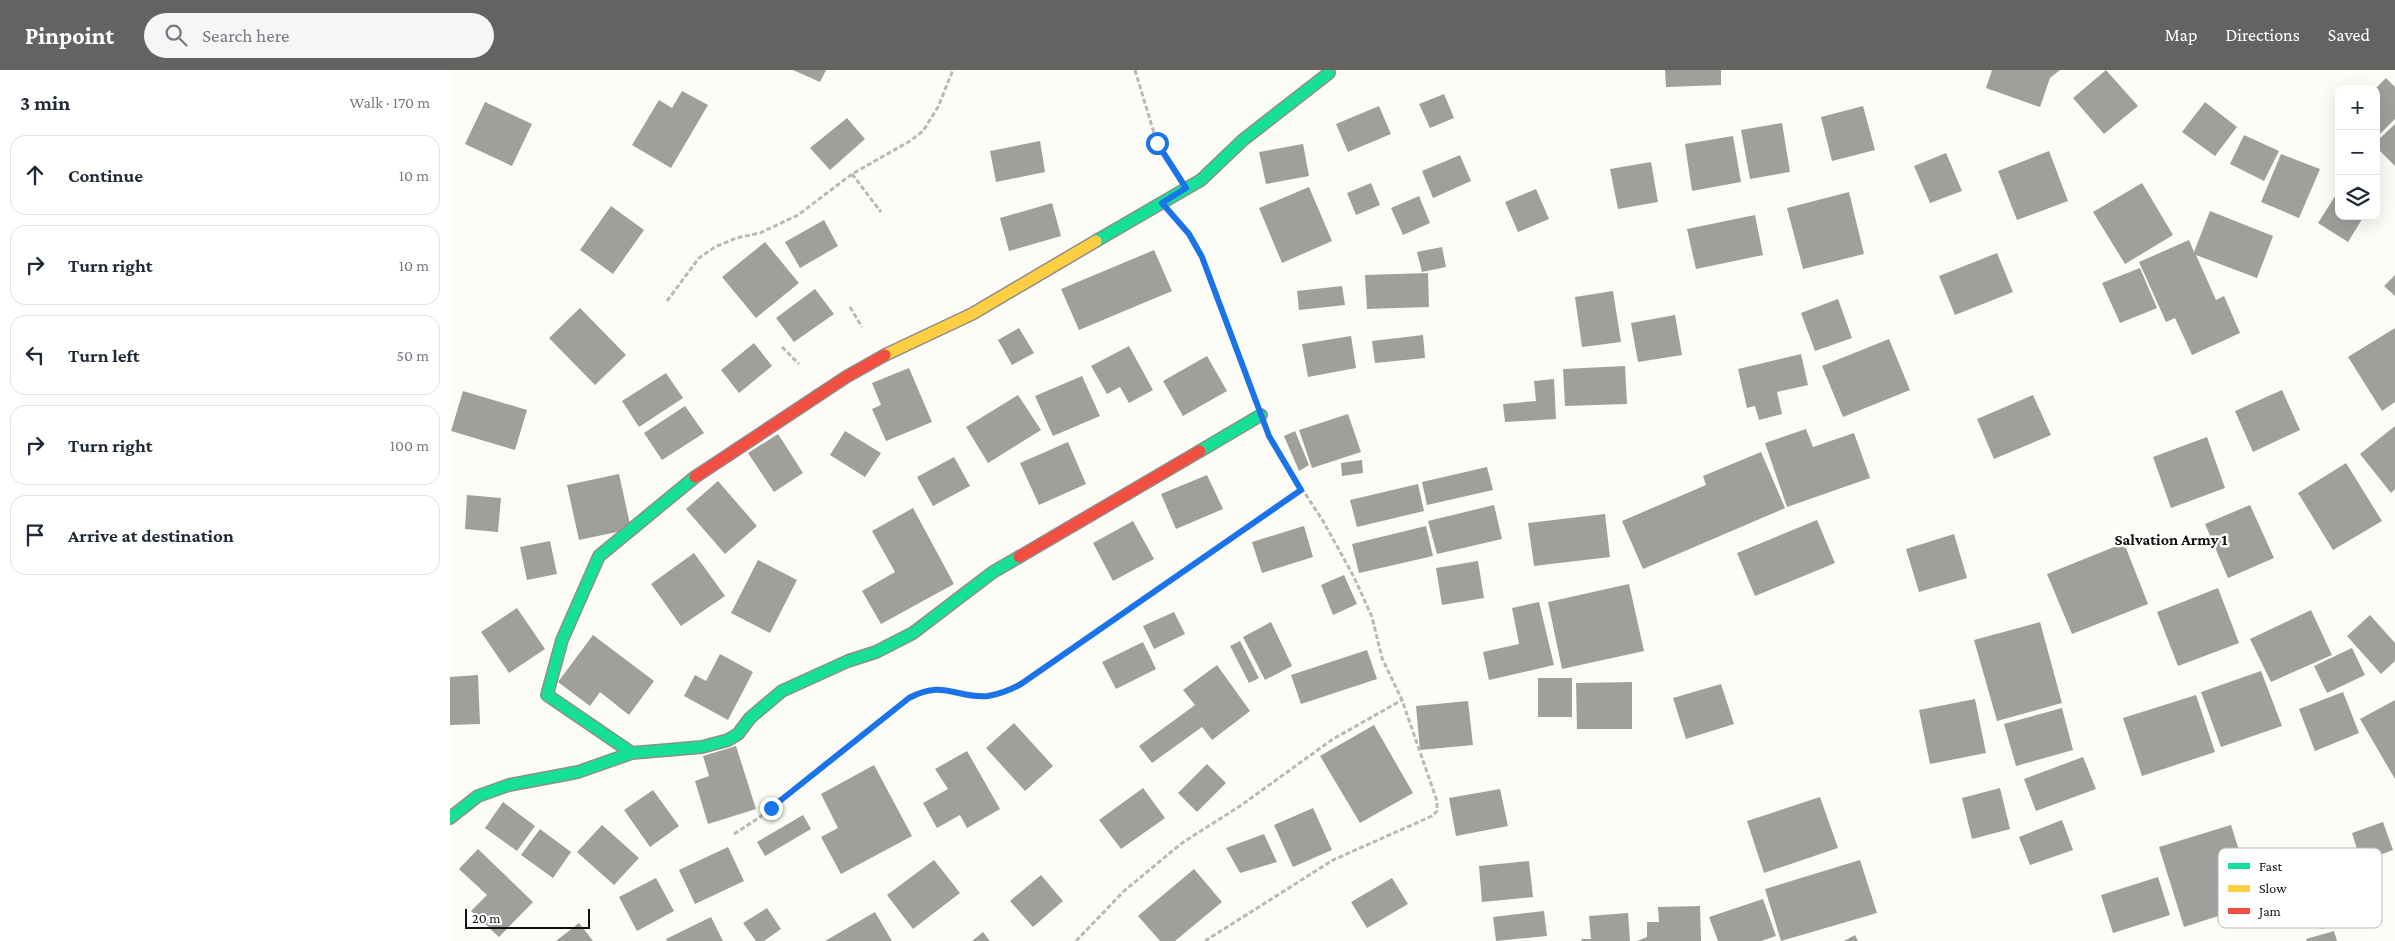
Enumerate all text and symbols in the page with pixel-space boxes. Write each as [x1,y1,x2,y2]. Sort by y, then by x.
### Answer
search box [144,13,494,58]
icon: search [162,21,190,49]
text: Pinpoint [25,22,114,49]
text: Search here [202,25,289,46]
text: Map [2165,25,2197,45]
text: Directions [2225,25,2300,45]
text: Saved [2328,25,2370,45]
map controls [2335,85,2380,220]
button: + [2335,85,2380,130]
text: 3 min [20,91,70,115]
text: Walk · 170 m [350,94,430,111]
button: − [2335,130,2380,175]
route start [1146,132,1169,155]
icon: ahead [21,161,49,189]
text: Continue [68,165,143,186]
text: 10 m [399,167,429,184]
button: layers [2335,175,2380,220]
icon: right [21,251,49,279]
text: Turn right [68,255,153,276]
text: 10 m [399,257,429,274]
icon: left [21,341,49,369]
text: Turn left [68,345,140,366]
text: 50 m [397,347,429,364]
icon: right [21,431,49,459]
text: Turn right [68,435,153,456]
text: 100 m [390,437,429,454]
icon: arrive [21,521,49,549]
text: Arrive at destination [68,525,234,546]
district label: Salvation Army 1 [2114,531,2228,548]
route end [760,797,783,820]
legend [2218,848,2382,928]
text: Fast [2259,858,2283,874]
text: Slow [2259,880,2287,896]
text: Jam [2257,903,2281,919]
scale bar [465,906,590,929]
text: 20 m [472,910,500,926]

